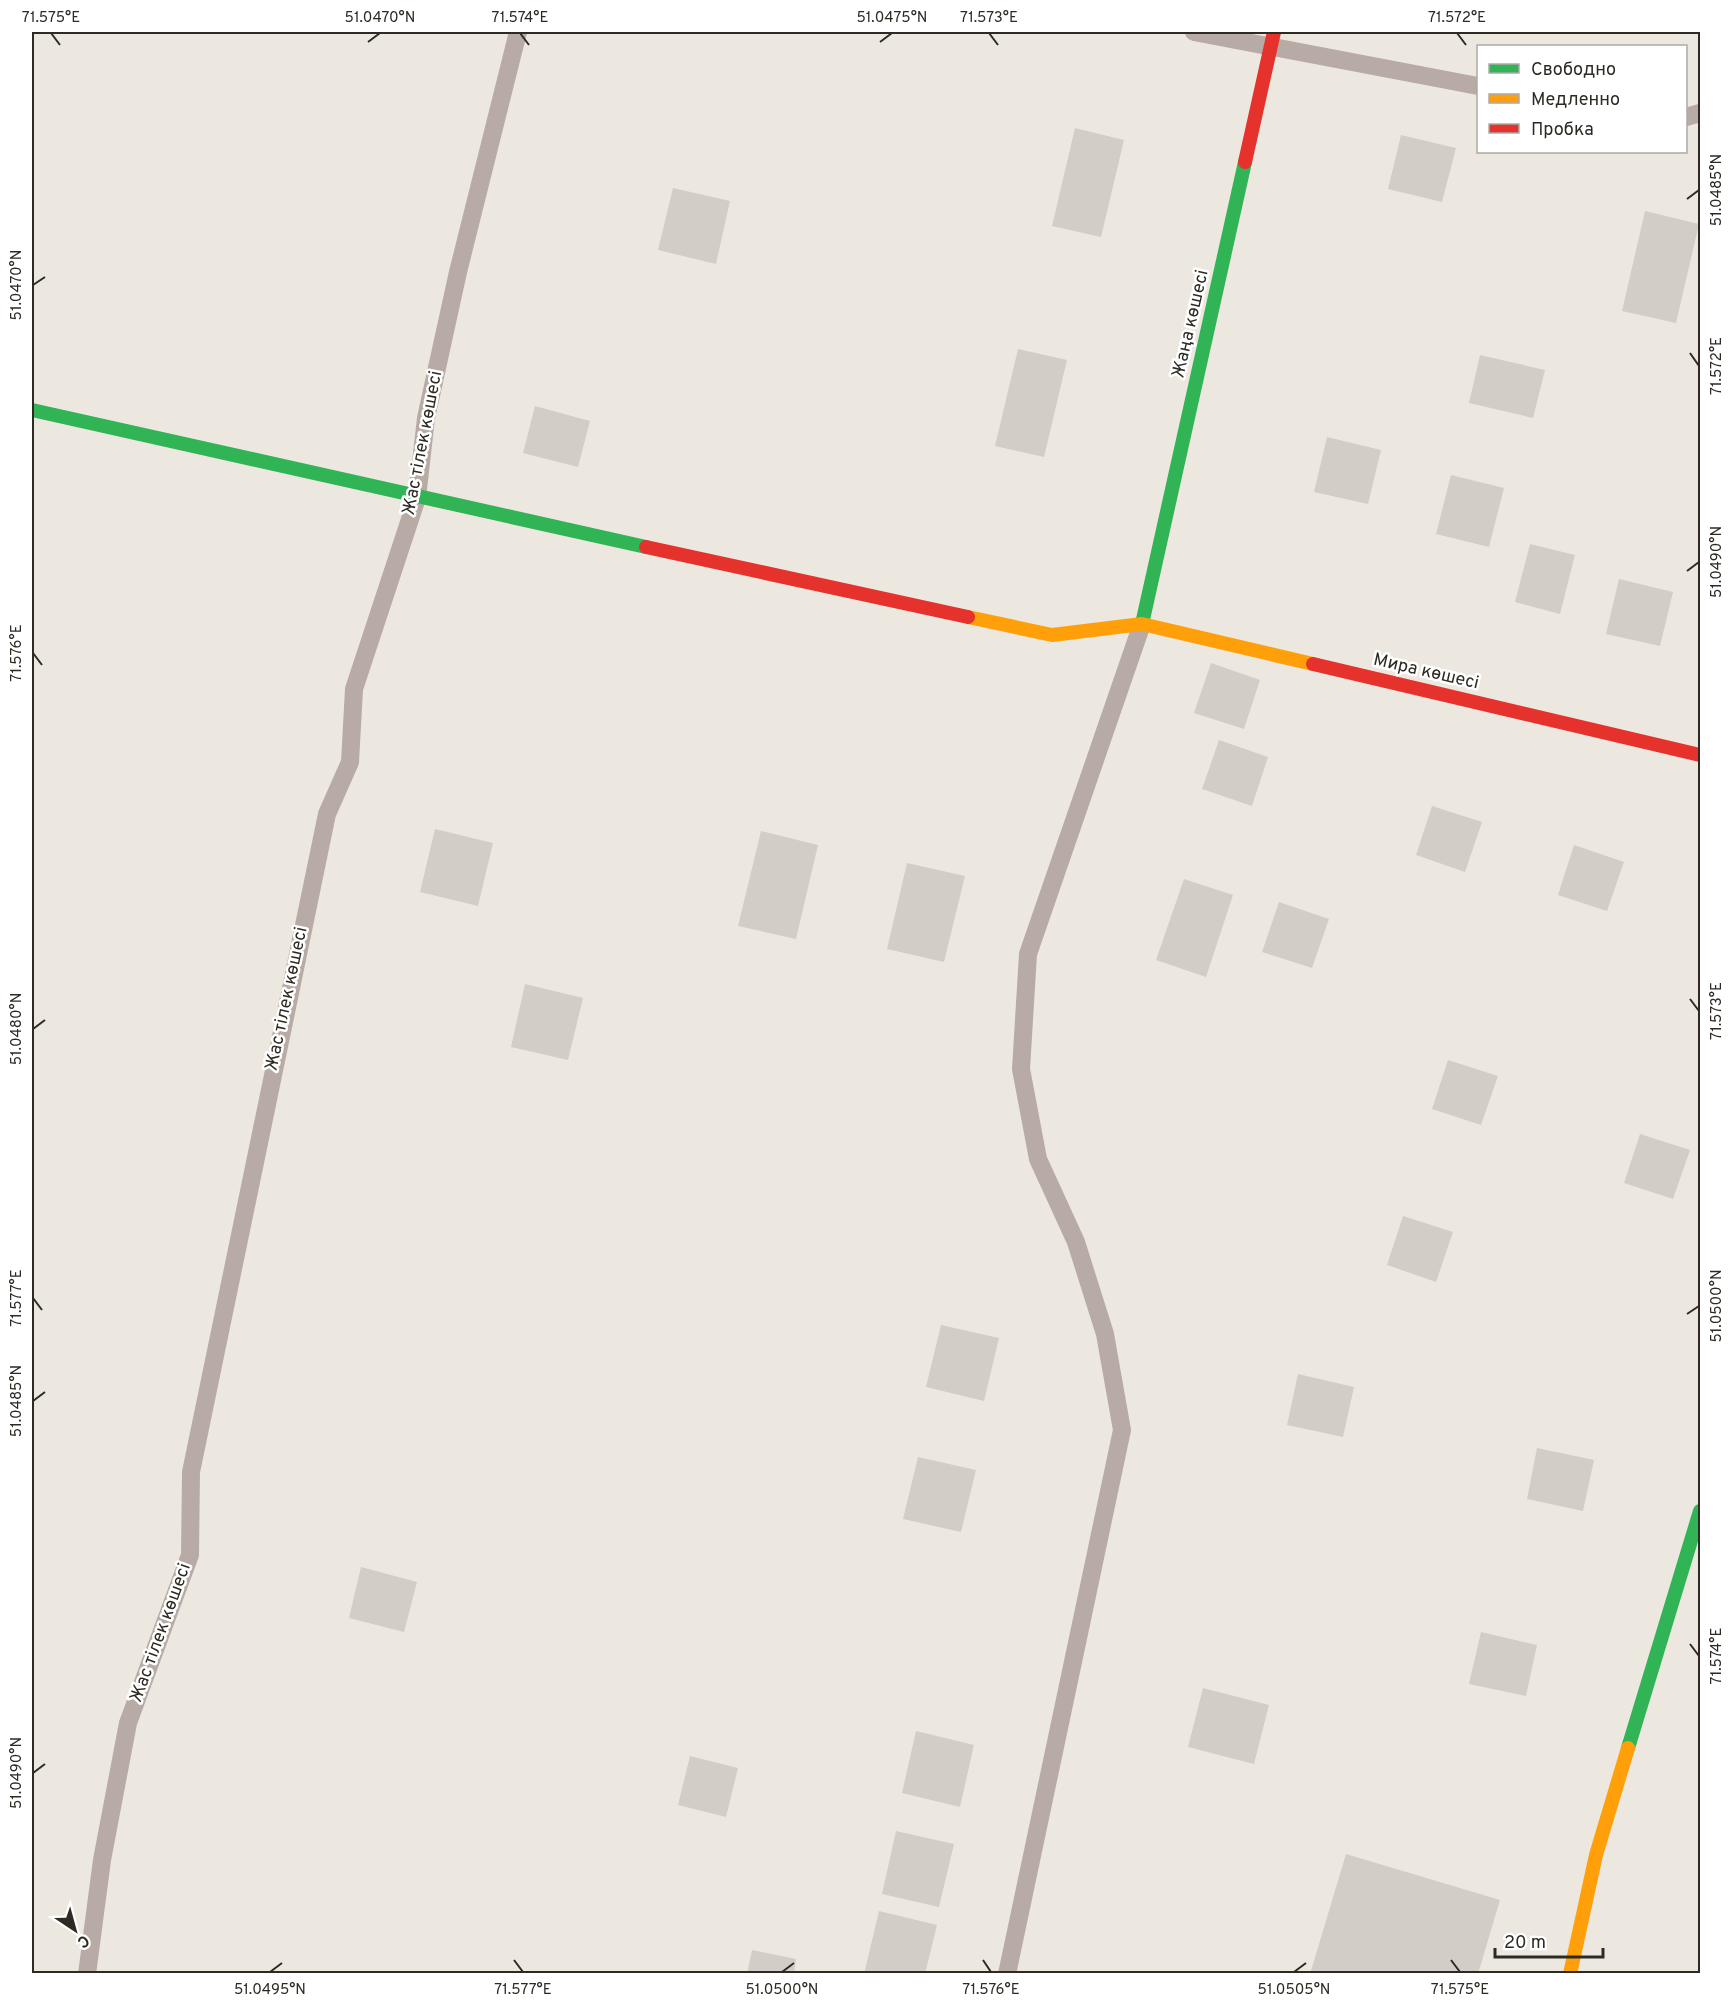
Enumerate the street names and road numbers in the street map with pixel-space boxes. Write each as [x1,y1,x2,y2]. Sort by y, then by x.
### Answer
street label: Жаңа көшесі [1167,268,1215,380]
street label: Жас тілек көшесі [398,369,448,517]
street label: Мира көшесі [1371,649,1481,695]
street label: Жас тілек көшесі [261,925,313,1073]
street label: Жас тілек көшесі [125,1560,197,1706]

